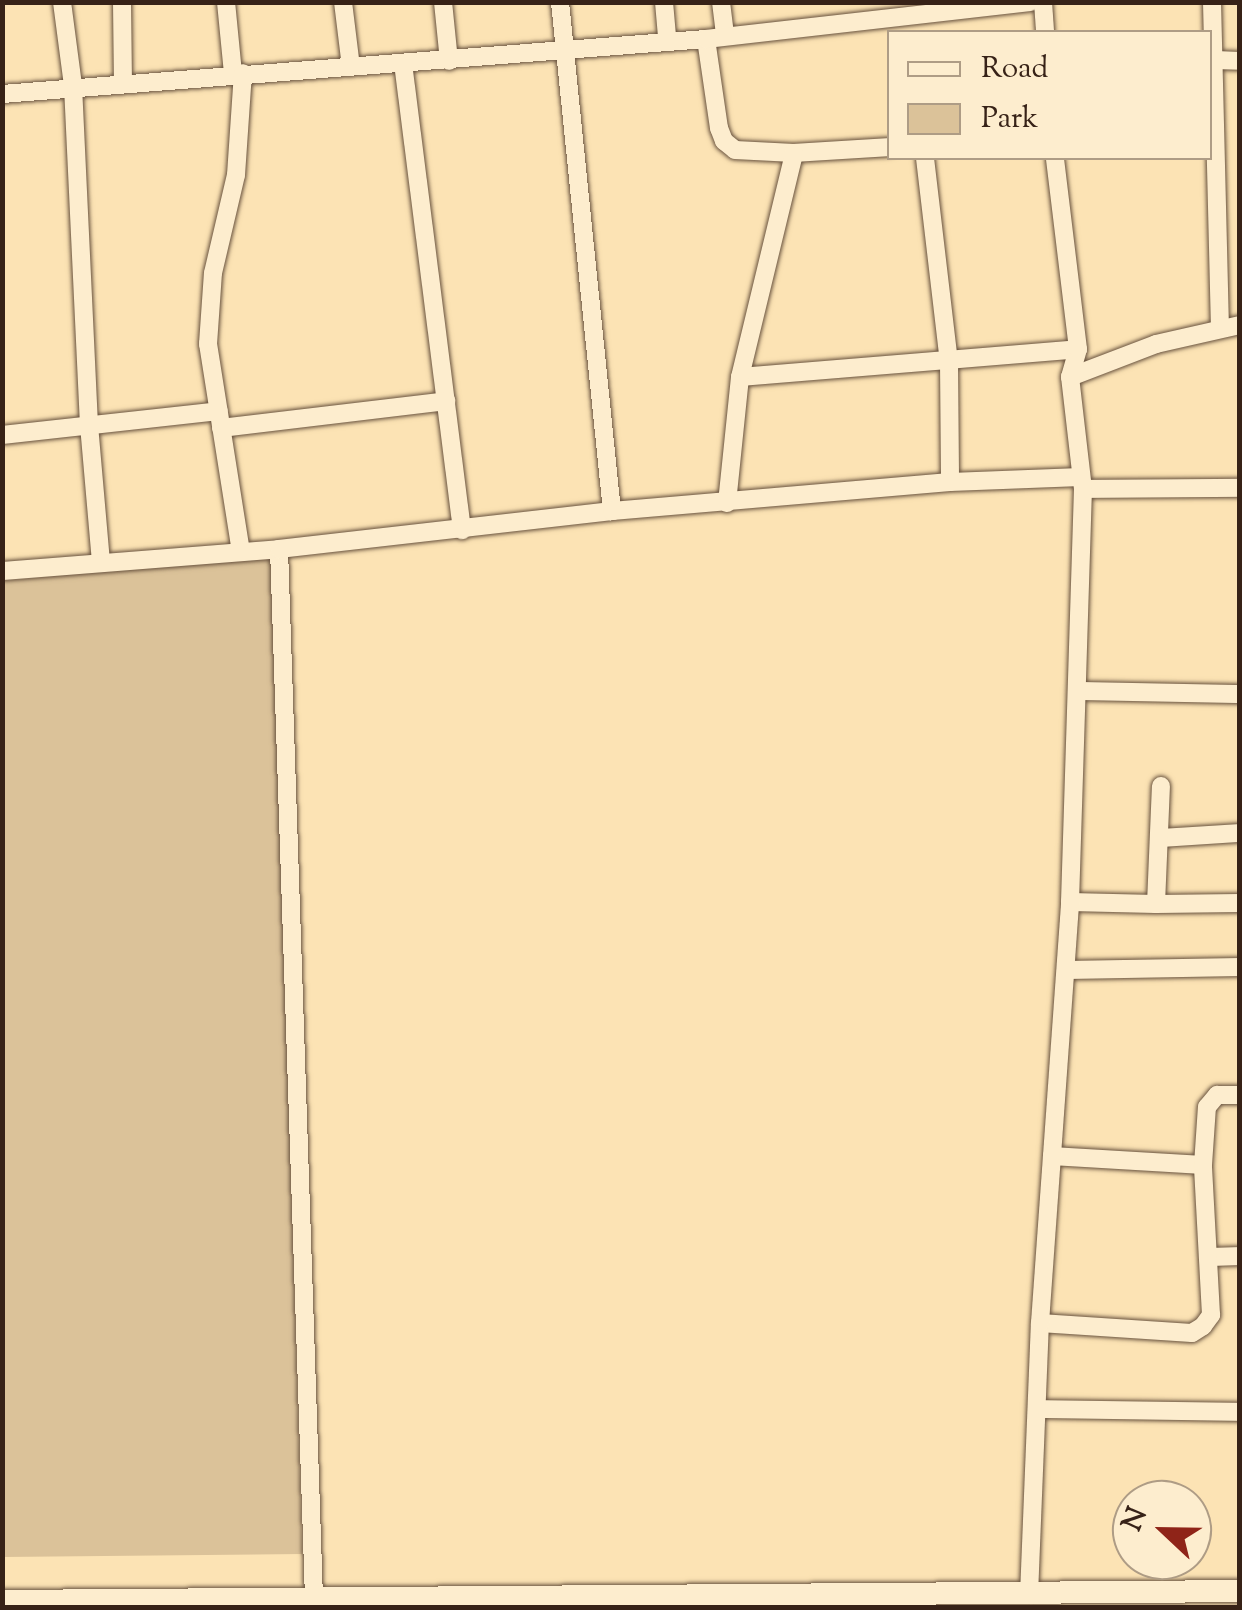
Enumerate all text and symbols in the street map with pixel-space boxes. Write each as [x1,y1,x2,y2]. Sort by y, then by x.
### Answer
legend [887,30,1212,160]
text: Road [981,48,1048,91]
text: Park [981,98,1038,141]
north arrow [1112,1480,1212,1580]
text: N [1113,1502,1159,1537]

